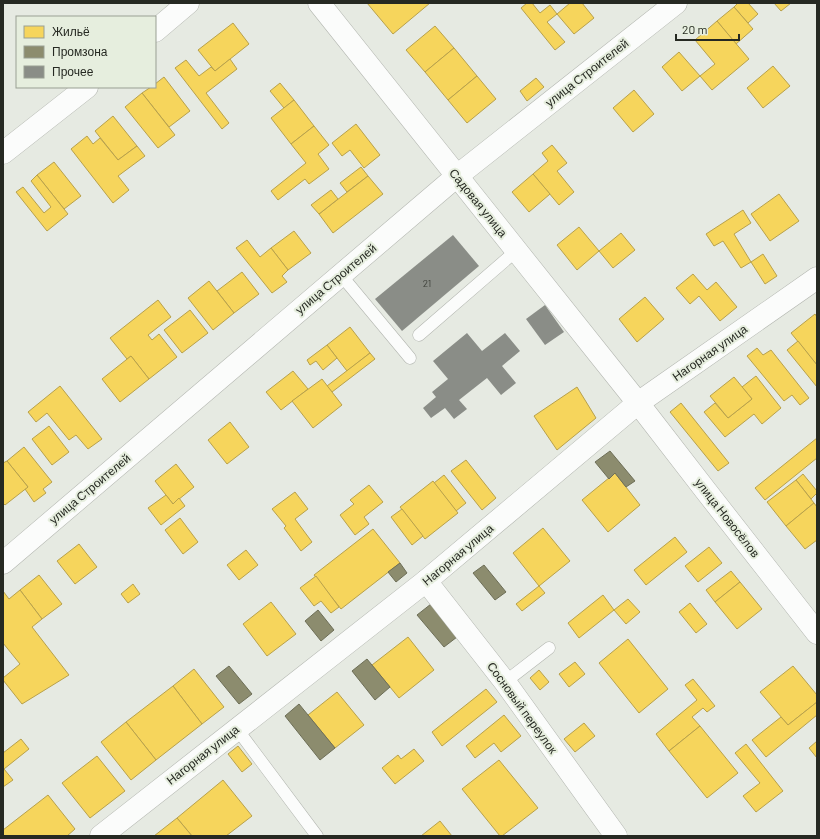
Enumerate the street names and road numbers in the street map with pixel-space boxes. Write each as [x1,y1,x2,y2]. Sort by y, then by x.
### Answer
street label: улица Строителей [542,35,631,110]
street label: Садовая улица [446,165,511,240]
street label: улица Строителей [292,240,379,317]
street label: Нагорная улица [669,321,750,384]
street label: улица Строителей [46,450,133,527]
street label: улица Новосёлов [692,475,763,560]
street label: Нагорная улица [419,520,496,589]
street label: Сосновый переулок [484,659,561,757]
street label: Нагорная улица [163,721,242,788]

